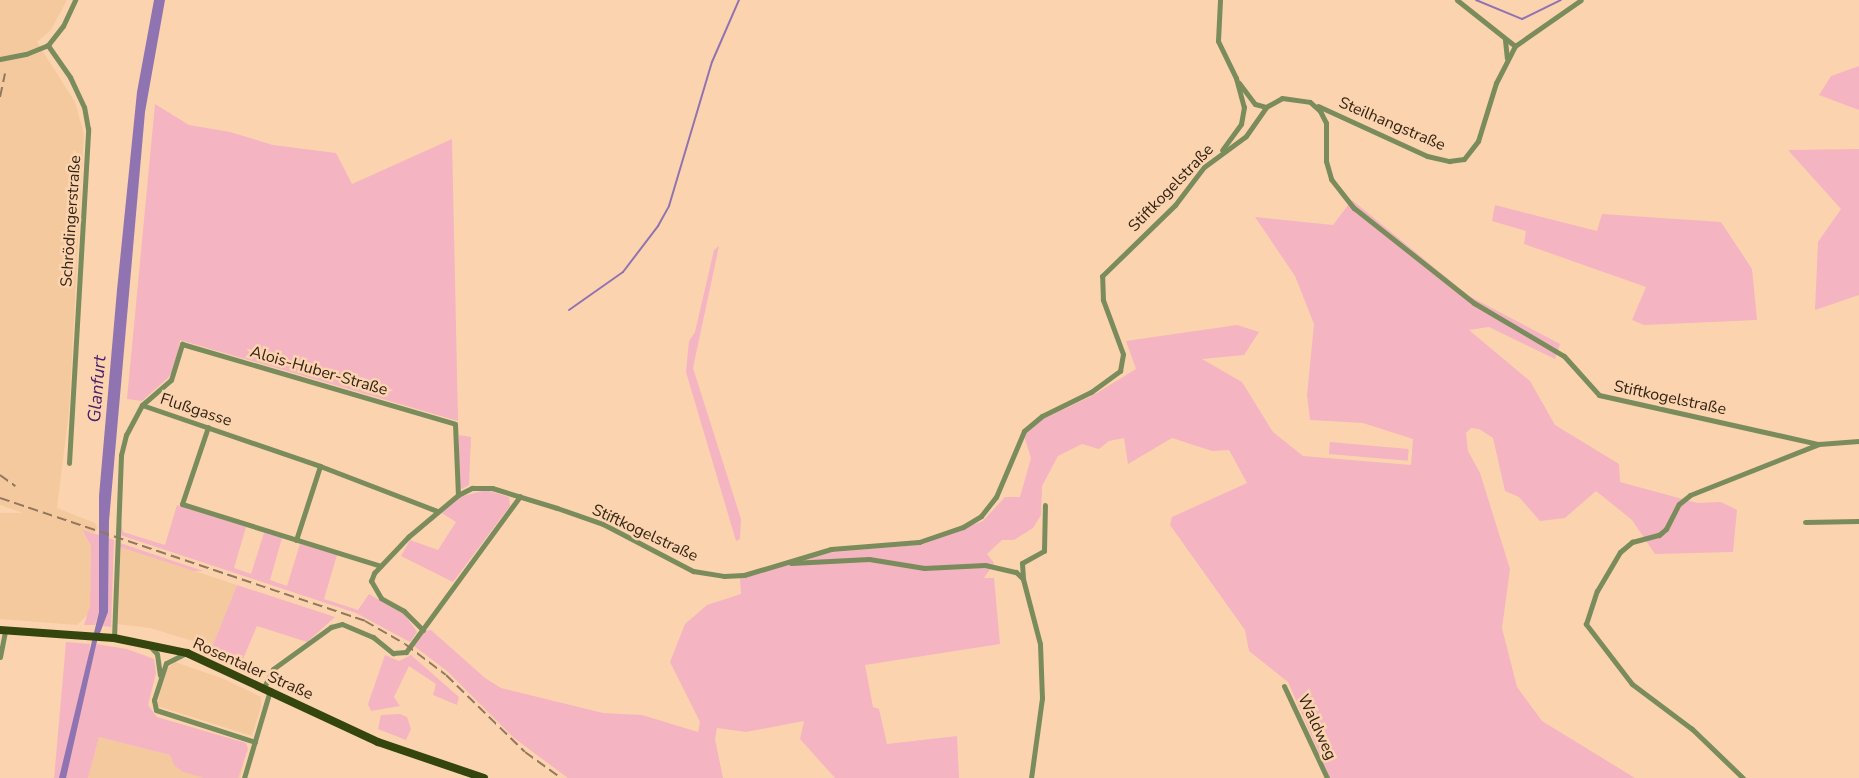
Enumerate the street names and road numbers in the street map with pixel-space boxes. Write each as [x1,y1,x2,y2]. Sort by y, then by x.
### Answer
street label: Steilhangstraße [1336,93,1448,155]
street label: Stiftkogelstraße [1124,140,1218,236]
street label: Schrödingerstraße [57,154,85,288]
street label: Alois-Huber-Straße [248,342,390,400]
street label: Stiftkogelstraße [1612,377,1728,419]
street label: Flußgasse [158,389,234,431]
street label: Stiftkogelstraße [589,500,701,566]
street label: Rosentaler Straße [190,634,316,704]
street label: Waldweg [1293,691,1341,763]

